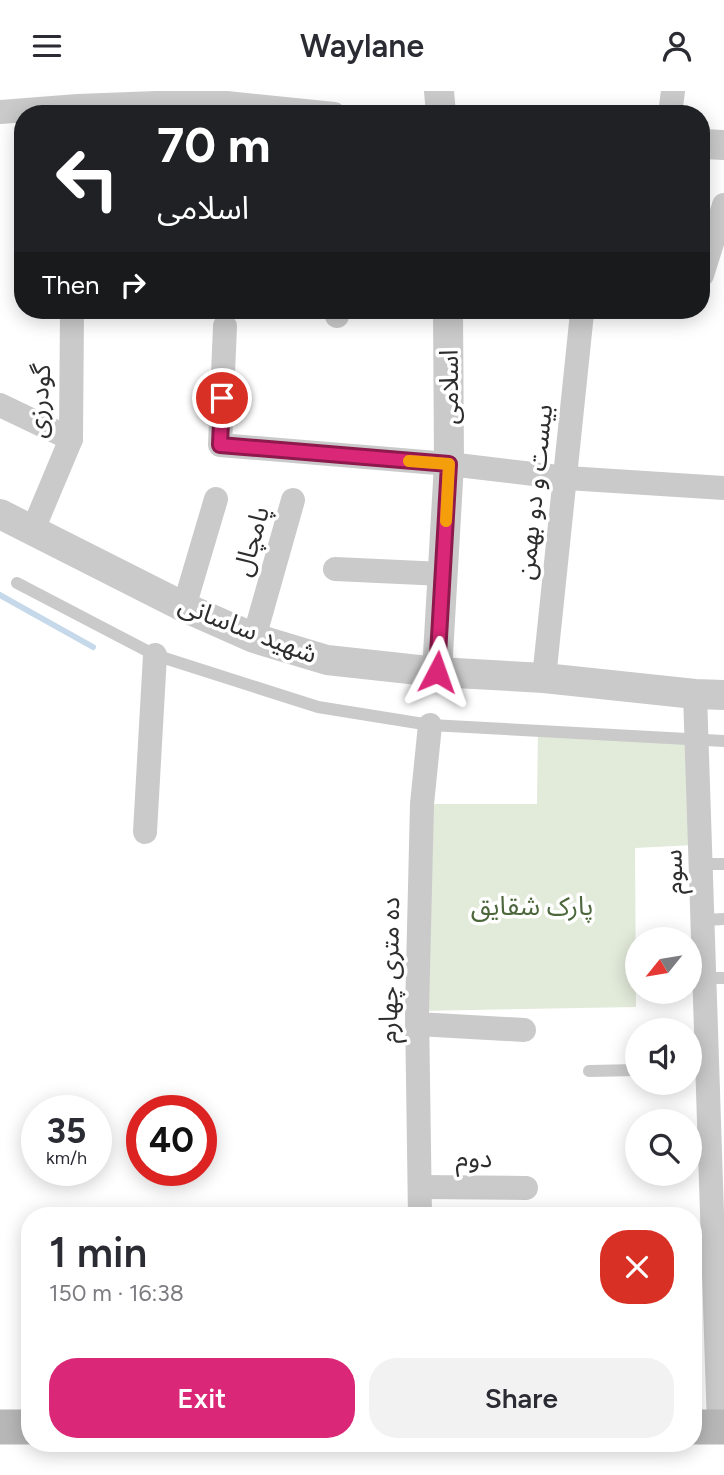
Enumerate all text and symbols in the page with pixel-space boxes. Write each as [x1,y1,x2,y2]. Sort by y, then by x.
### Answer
icon: menu [28,27,66,65]
text: Waylane [300,27,424,65]
icon: person [658,27,696,65]
text: 70 m [157,115,270,174]
icon: left [42,133,133,224]
text: اسلامی [157,189,249,227]
icon: right [114,266,152,304]
text: Then [42,269,100,301]
street label: اسلامی [433,350,465,424]
street label: گودرزی [20,363,58,439]
pin [192,368,252,428]
icon: arrive [203,379,241,417]
street label: بیست و دو بهمن [509,403,559,581]
street label: پامچال [226,502,277,580]
street label: شهید ساسانی [174,588,322,670]
position arrow [400,635,474,709]
street label: سوم [656,849,694,895]
park label: پارک شقایق [471,890,593,923]
street label: ده متری چهارم [372,897,410,1044]
north arrow [625,927,702,1005]
map controls [625,927,702,1186]
button: sound [625,1018,702,1095]
speed limit sign: 40 [126,1095,217,1186]
button: search [625,1109,702,1186]
text: 35 [47,1110,86,1152]
street label: دوم [455,1142,493,1178]
text: km/h [46,1147,87,1169]
text: 1 min [49,1227,147,1278]
button: close [600,1230,674,1304]
text: 150 m · 16:38 [49,1279,184,1307]
button: Exit [49,1358,355,1438]
button: Share [369,1358,674,1438]

